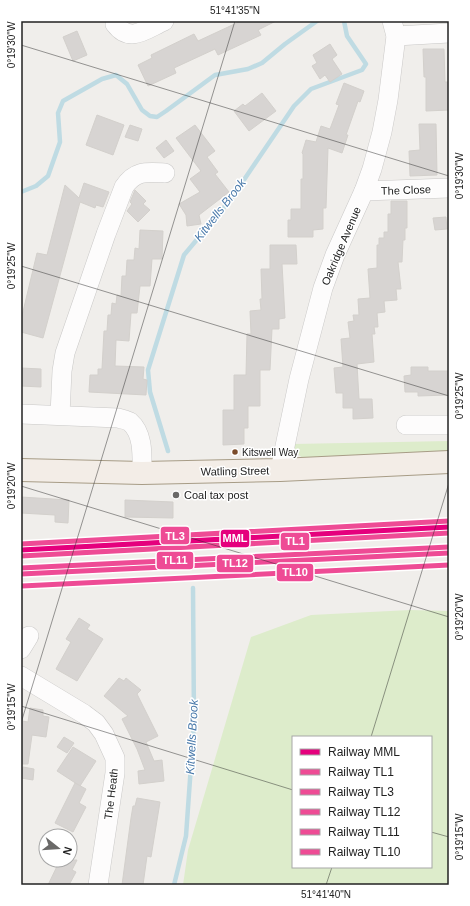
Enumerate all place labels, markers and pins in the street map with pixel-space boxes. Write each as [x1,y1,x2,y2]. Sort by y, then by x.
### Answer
marker: Kitswell Way [230,447,240,457]
place label: Kitswell Way [242,447,298,458]
place label: Coal tax post [184,489,248,501]
marker: Coal tax post [171,490,181,500]

